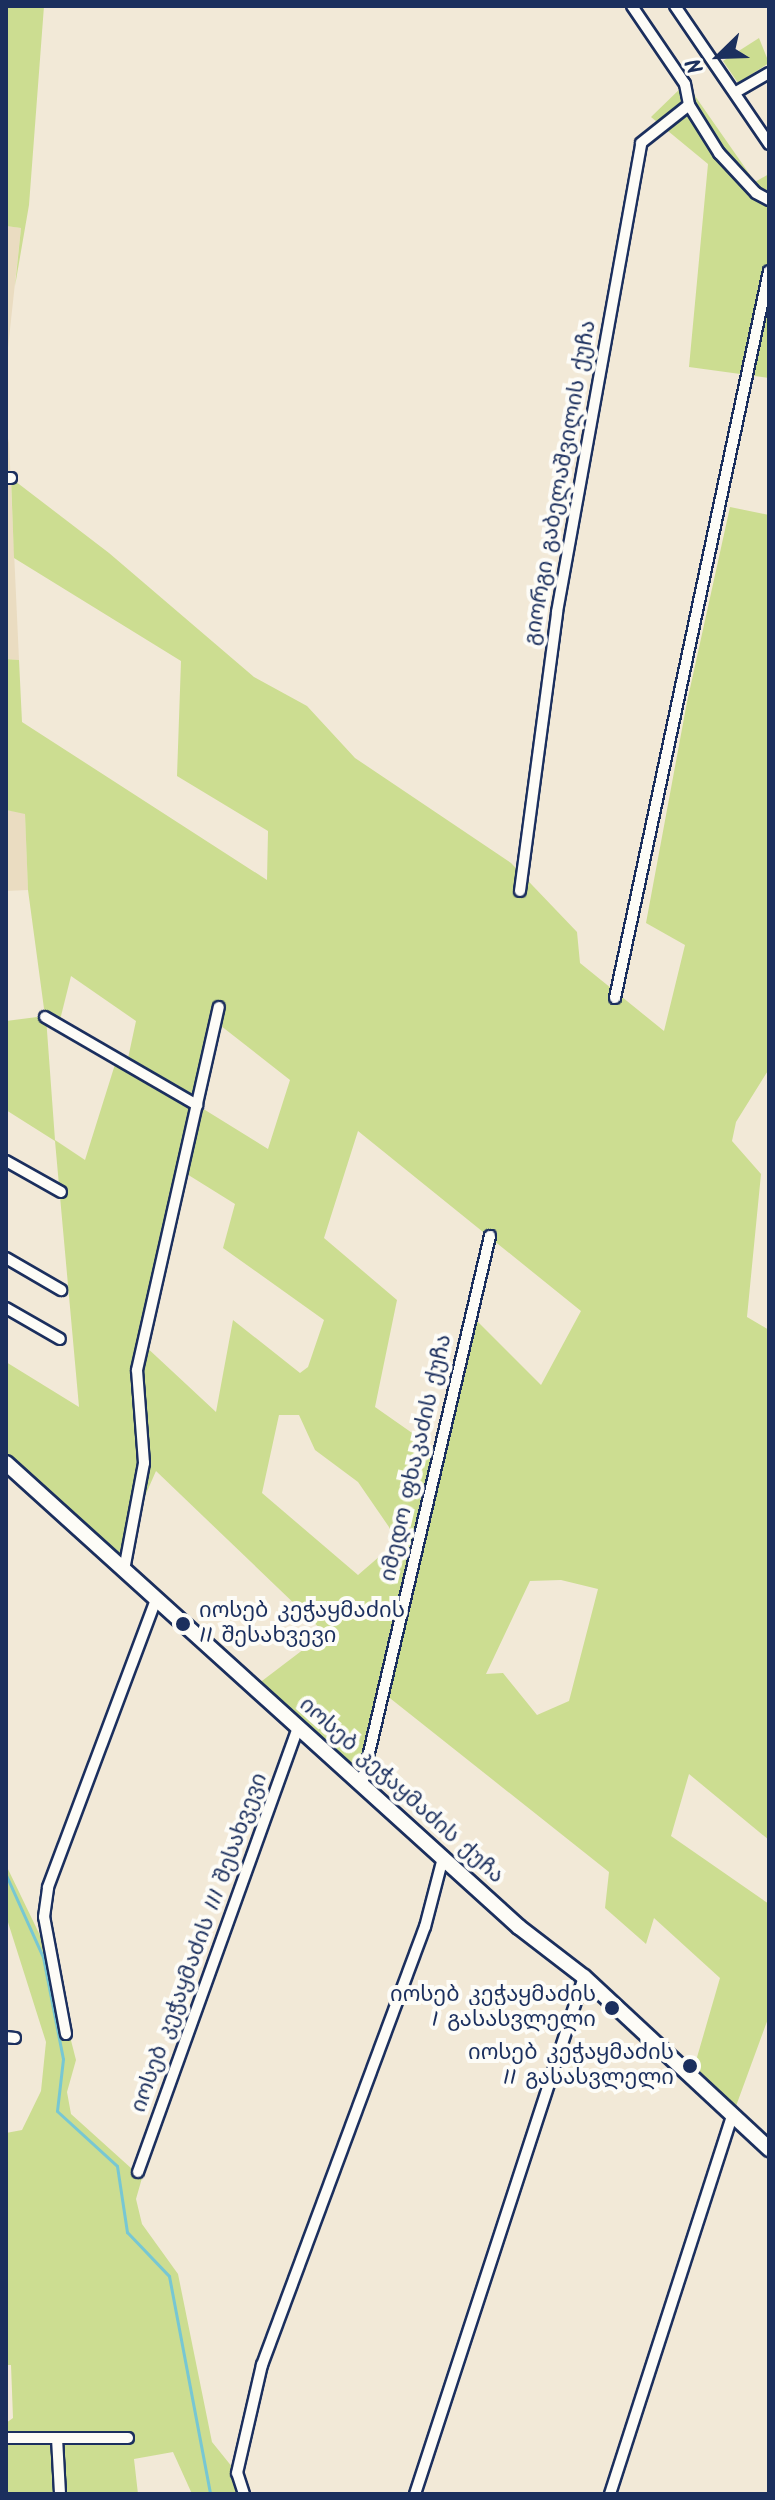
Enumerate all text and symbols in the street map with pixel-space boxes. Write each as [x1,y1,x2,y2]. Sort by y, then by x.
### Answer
north arrow [679,16,759,96]
text: N [678,52,715,79]
street label: გიორგი გაბელაშვილის ქუჩა [519,318,603,648]
street label: იმედო ფხაკაძის ქუჩა [376,1332,458,1584]
place label: იოსებ კეჭაყმაძის II შესახვევი [199,1598,405,1650]
marker: იოსებ კეჭაყმაძის II შესახვევი [174,1615,192,1633]
street label: იოსებ კეჭაყმაძის ქუჩა [293,1692,509,1890]
street label: იოსებ კეჭაყმაძის III შესახვევი [126,1770,274,2116]
place label: იოსებ კეჭაყმაძის I გასასვლელი [390,1982,596,2034]
marker: იოსებ კეჭაყმაძის I გასასვლელი [603,1999,621,2017]
place label: იოსებ კეჭაყმაძის II გასასვლელი [468,2040,674,2092]
marker: იოსებ კეჭაყმაძის II გასასვლელი [681,2057,699,2075]

